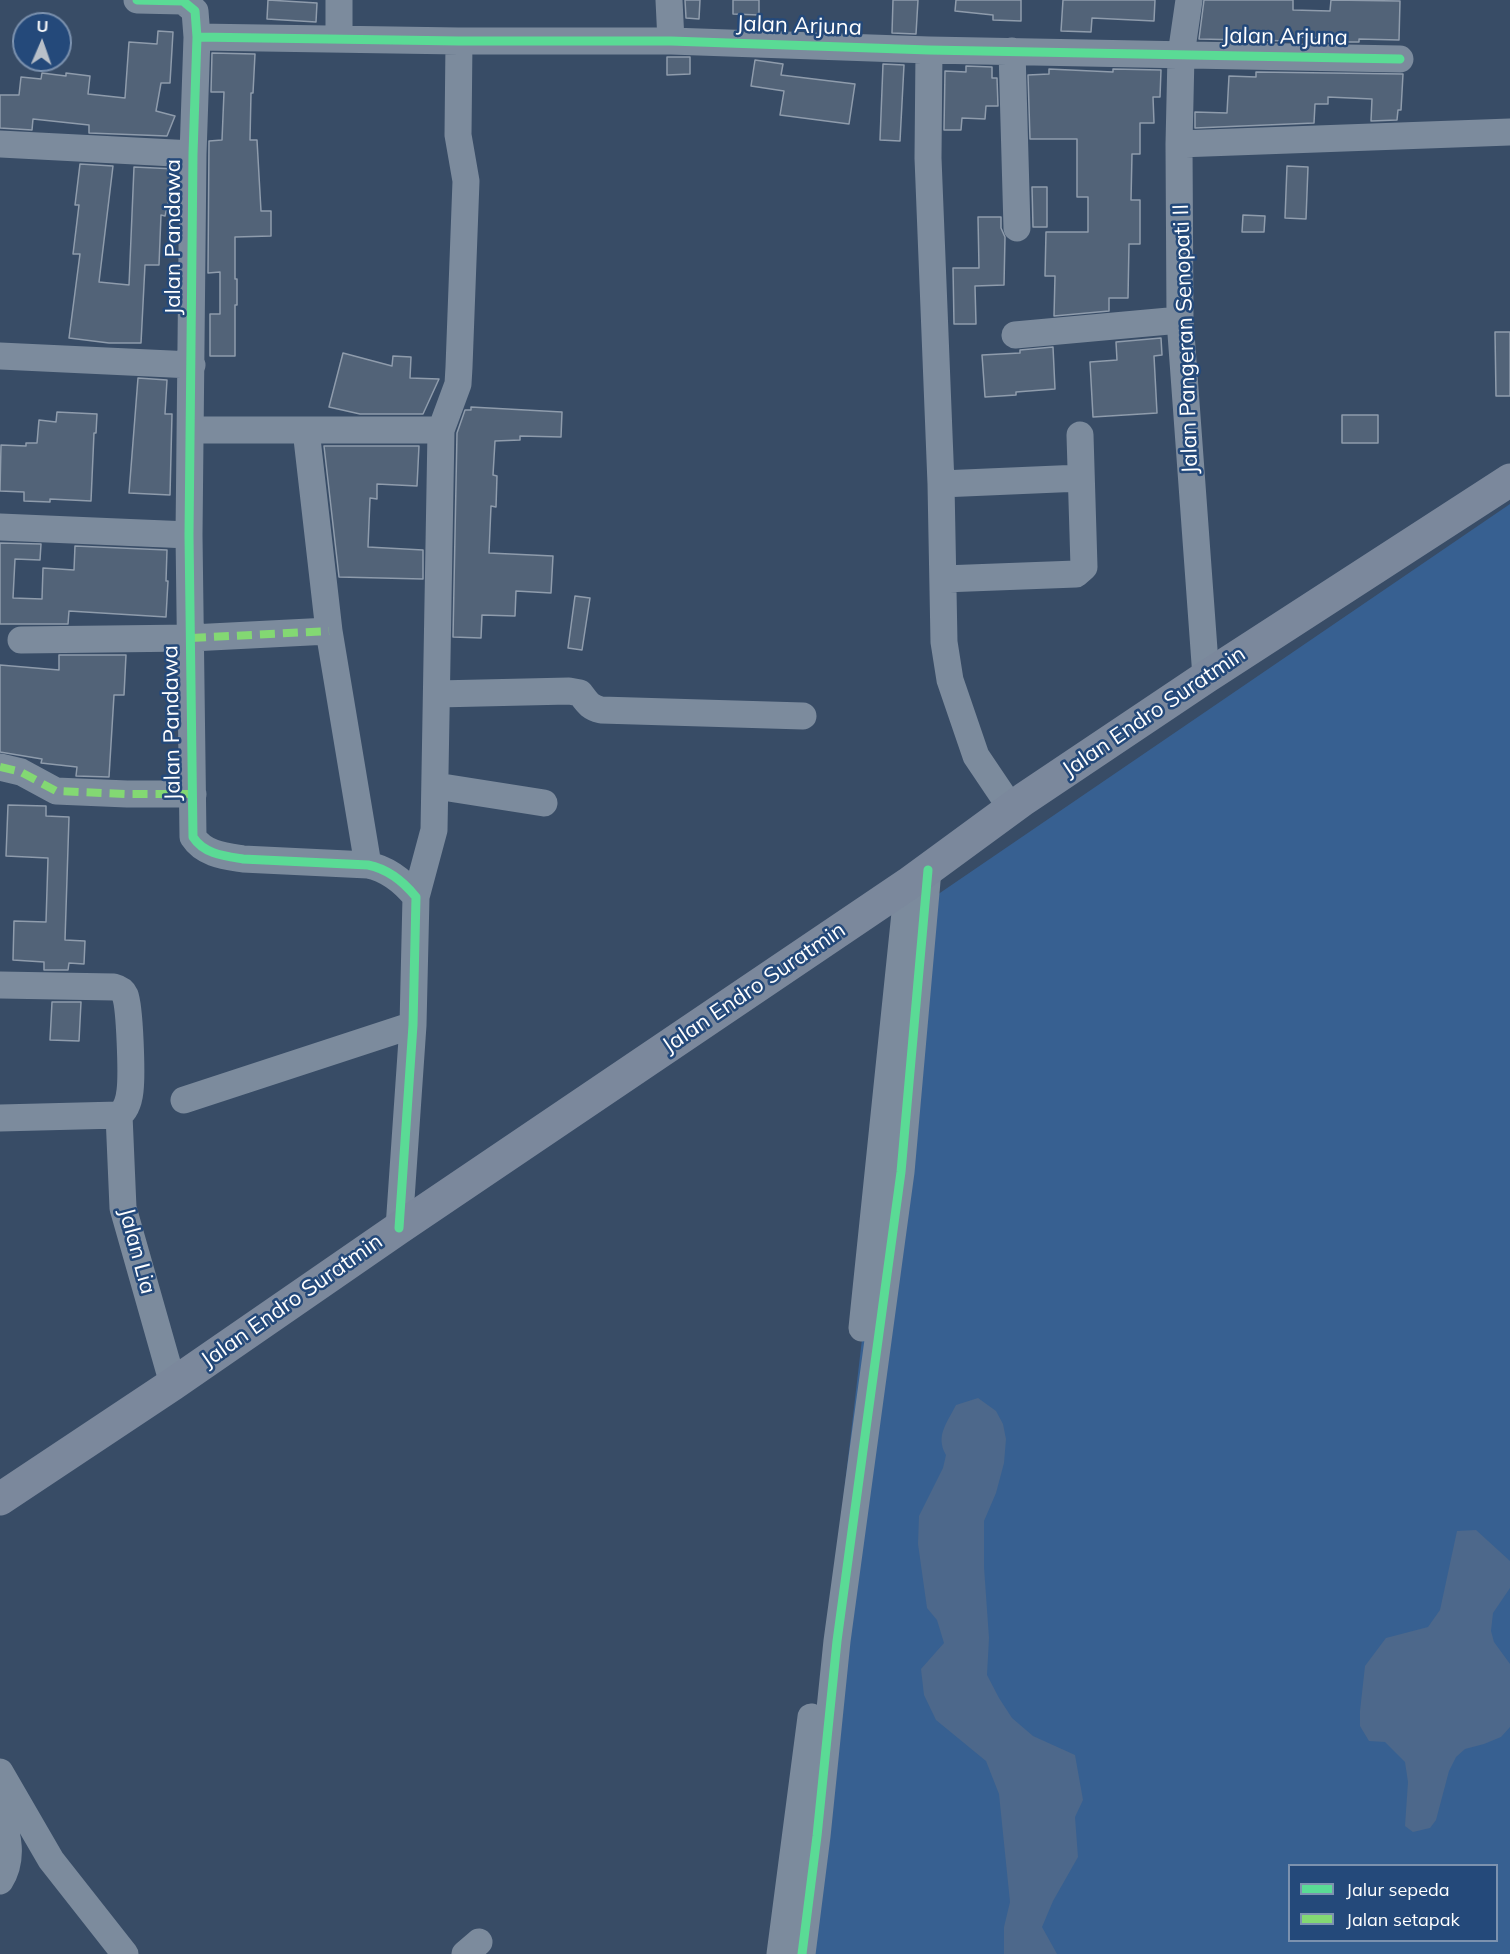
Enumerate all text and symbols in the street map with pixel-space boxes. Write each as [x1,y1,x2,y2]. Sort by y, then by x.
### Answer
street label: Jalan Arjuna [736,11,862,41]
north arrow [12,12,72,72]
text: U [36,16,49,36]
street label: Jalan Arjuna [1222,23,1348,51]
street label: Jalan Pandawa [160,159,186,315]
street label: Jalan Pangeran Senopati II [1168,204,1204,474]
street label: Jalan Endro Suratmin [1057,641,1251,783]
street label: Jalan Pandawa [157,645,187,801]
street label: Jalan Endro Suratmin [657,917,851,1059]
street label: Jalan Lia [113,1205,161,1297]
street label: Jalan Endro Suratmin [196,1228,388,1374]
legend [1288,1864,1498,1942]
text: Jalur sepeda [1346,1878,1450,1901]
text: Jalan setapak [1346,1908,1460,1931]

